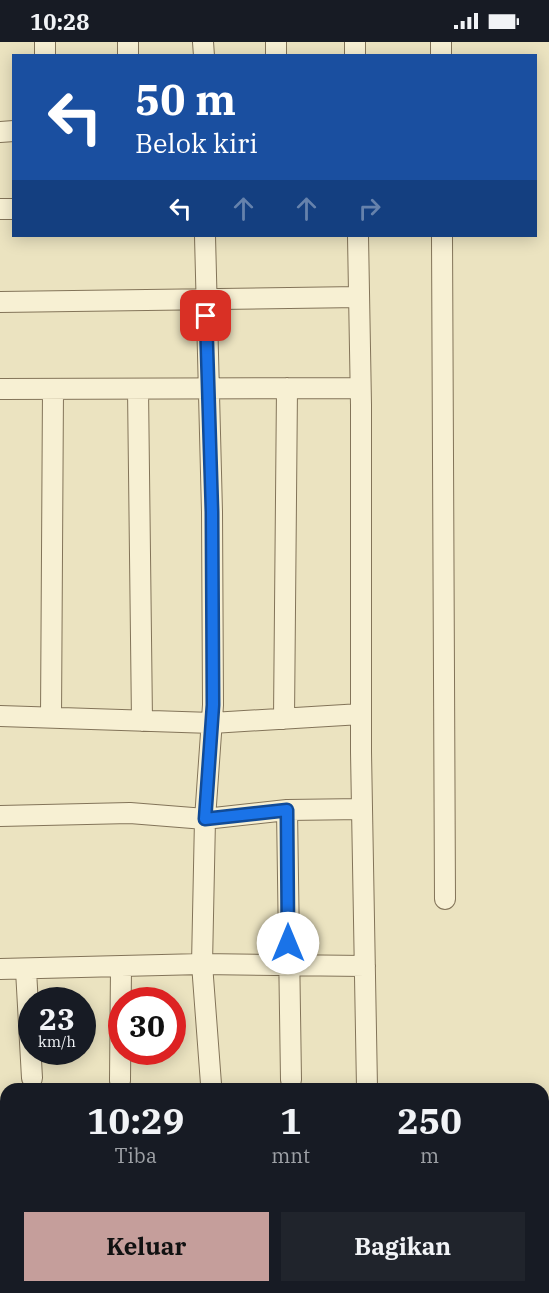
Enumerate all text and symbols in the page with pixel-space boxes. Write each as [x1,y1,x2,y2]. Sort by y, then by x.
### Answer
text: 10:28 [30,7,89,36]
text: 50 m [135,72,236,127]
icon: left [36,78,114,156]
text: Belok kiri [135,125,258,160]
icon: left [164,192,197,225]
icon: ahead [227,192,260,225]
icon: ahead [290,192,323,225]
icon: right [353,192,386,225]
pin [180,290,231,341]
icon: arrive [189,299,222,332]
position arrow [256,911,320,975]
speed limit sign: 30 [108,987,186,1065]
text: 23 [39,999,75,1038]
text: km/h [38,1032,76,1051]
text: 10:29 [87,1097,184,1144]
text: 1 [280,1097,302,1144]
text: 250 [397,1097,462,1144]
text: Tiba [114,1142,157,1169]
text: mnt [271,1142,310,1169]
text: m [420,1142,439,1169]
button: Keluar [24,1212,269,1281]
button: Bagikan [281,1212,525,1281]

